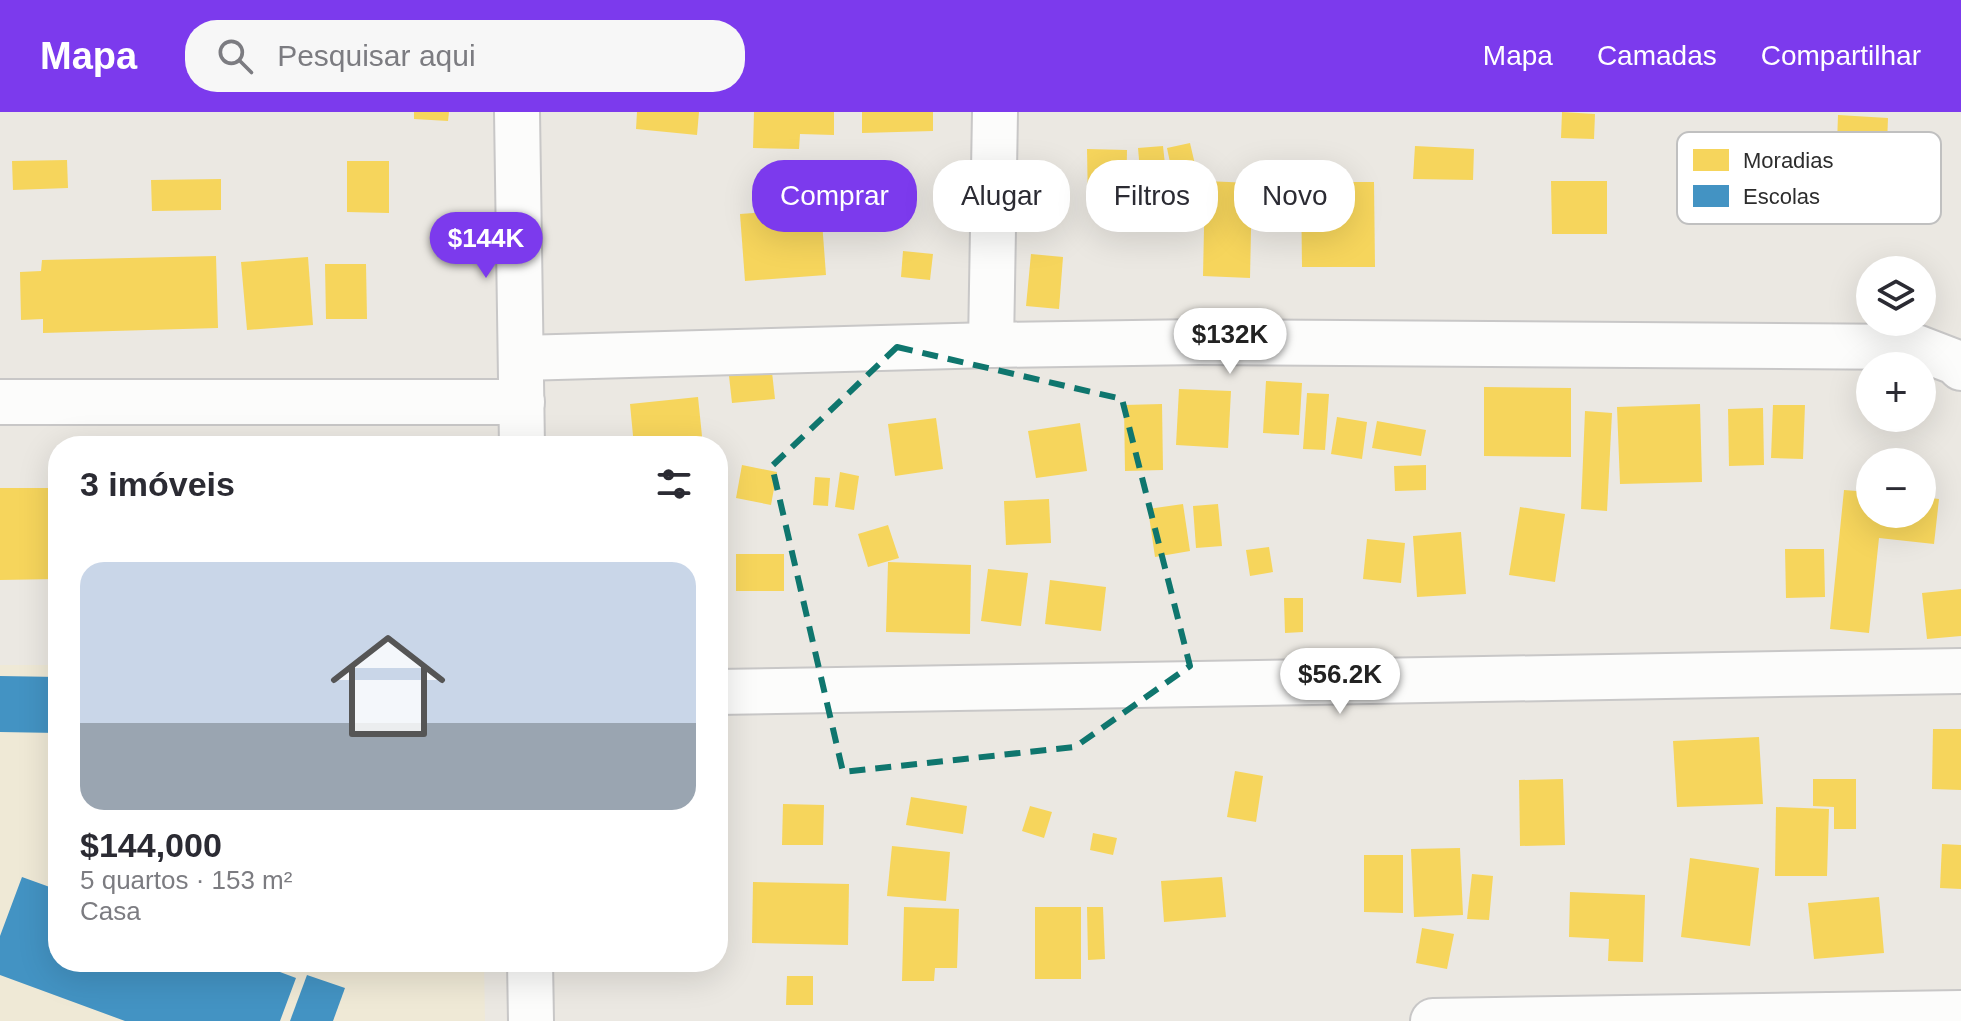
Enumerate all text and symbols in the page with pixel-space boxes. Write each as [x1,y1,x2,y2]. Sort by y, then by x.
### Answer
search box [185,20,745,92]
icon: search [213,34,257,78]
text: Mapa [40,35,137,77]
text: Pesquisar aqui [277,39,476,72]
text: Mapa [1483,40,1553,71]
text: Camadas [1597,40,1717,71]
text: Compartilhar [1761,40,1921,71]
legend [1677,132,1941,224]
text: Moradias [1743,148,1833,173]
chip: Comprar [752,160,917,232]
chip: Alugar [933,160,1070,232]
chip: Filtros [1086,160,1218,232]
chip: Novo [1234,160,1355,232]
text: Escolas [1743,184,1820,209]
pin: $144K [430,212,542,280]
text: $144K [448,223,524,253]
map controls [1856,256,1936,528]
button: layers [1856,256,1936,336]
pin: $132K [1174,308,1286,376]
text: $132K [1192,319,1268,349]
button: + [1856,352,1936,432]
button: − [1856,448,1936,528]
icon: filters [652,462,696,506]
text: 3 imóveis [80,465,235,503]
icon: home [316,614,460,758]
pin: $56.2K [1275,648,1405,716]
text: $56.2K [1298,659,1382,689]
text: $144,000 [80,826,222,864]
text: 5 quartos · 153 m² [80,865,292,895]
text: Casa [80,896,141,926]

